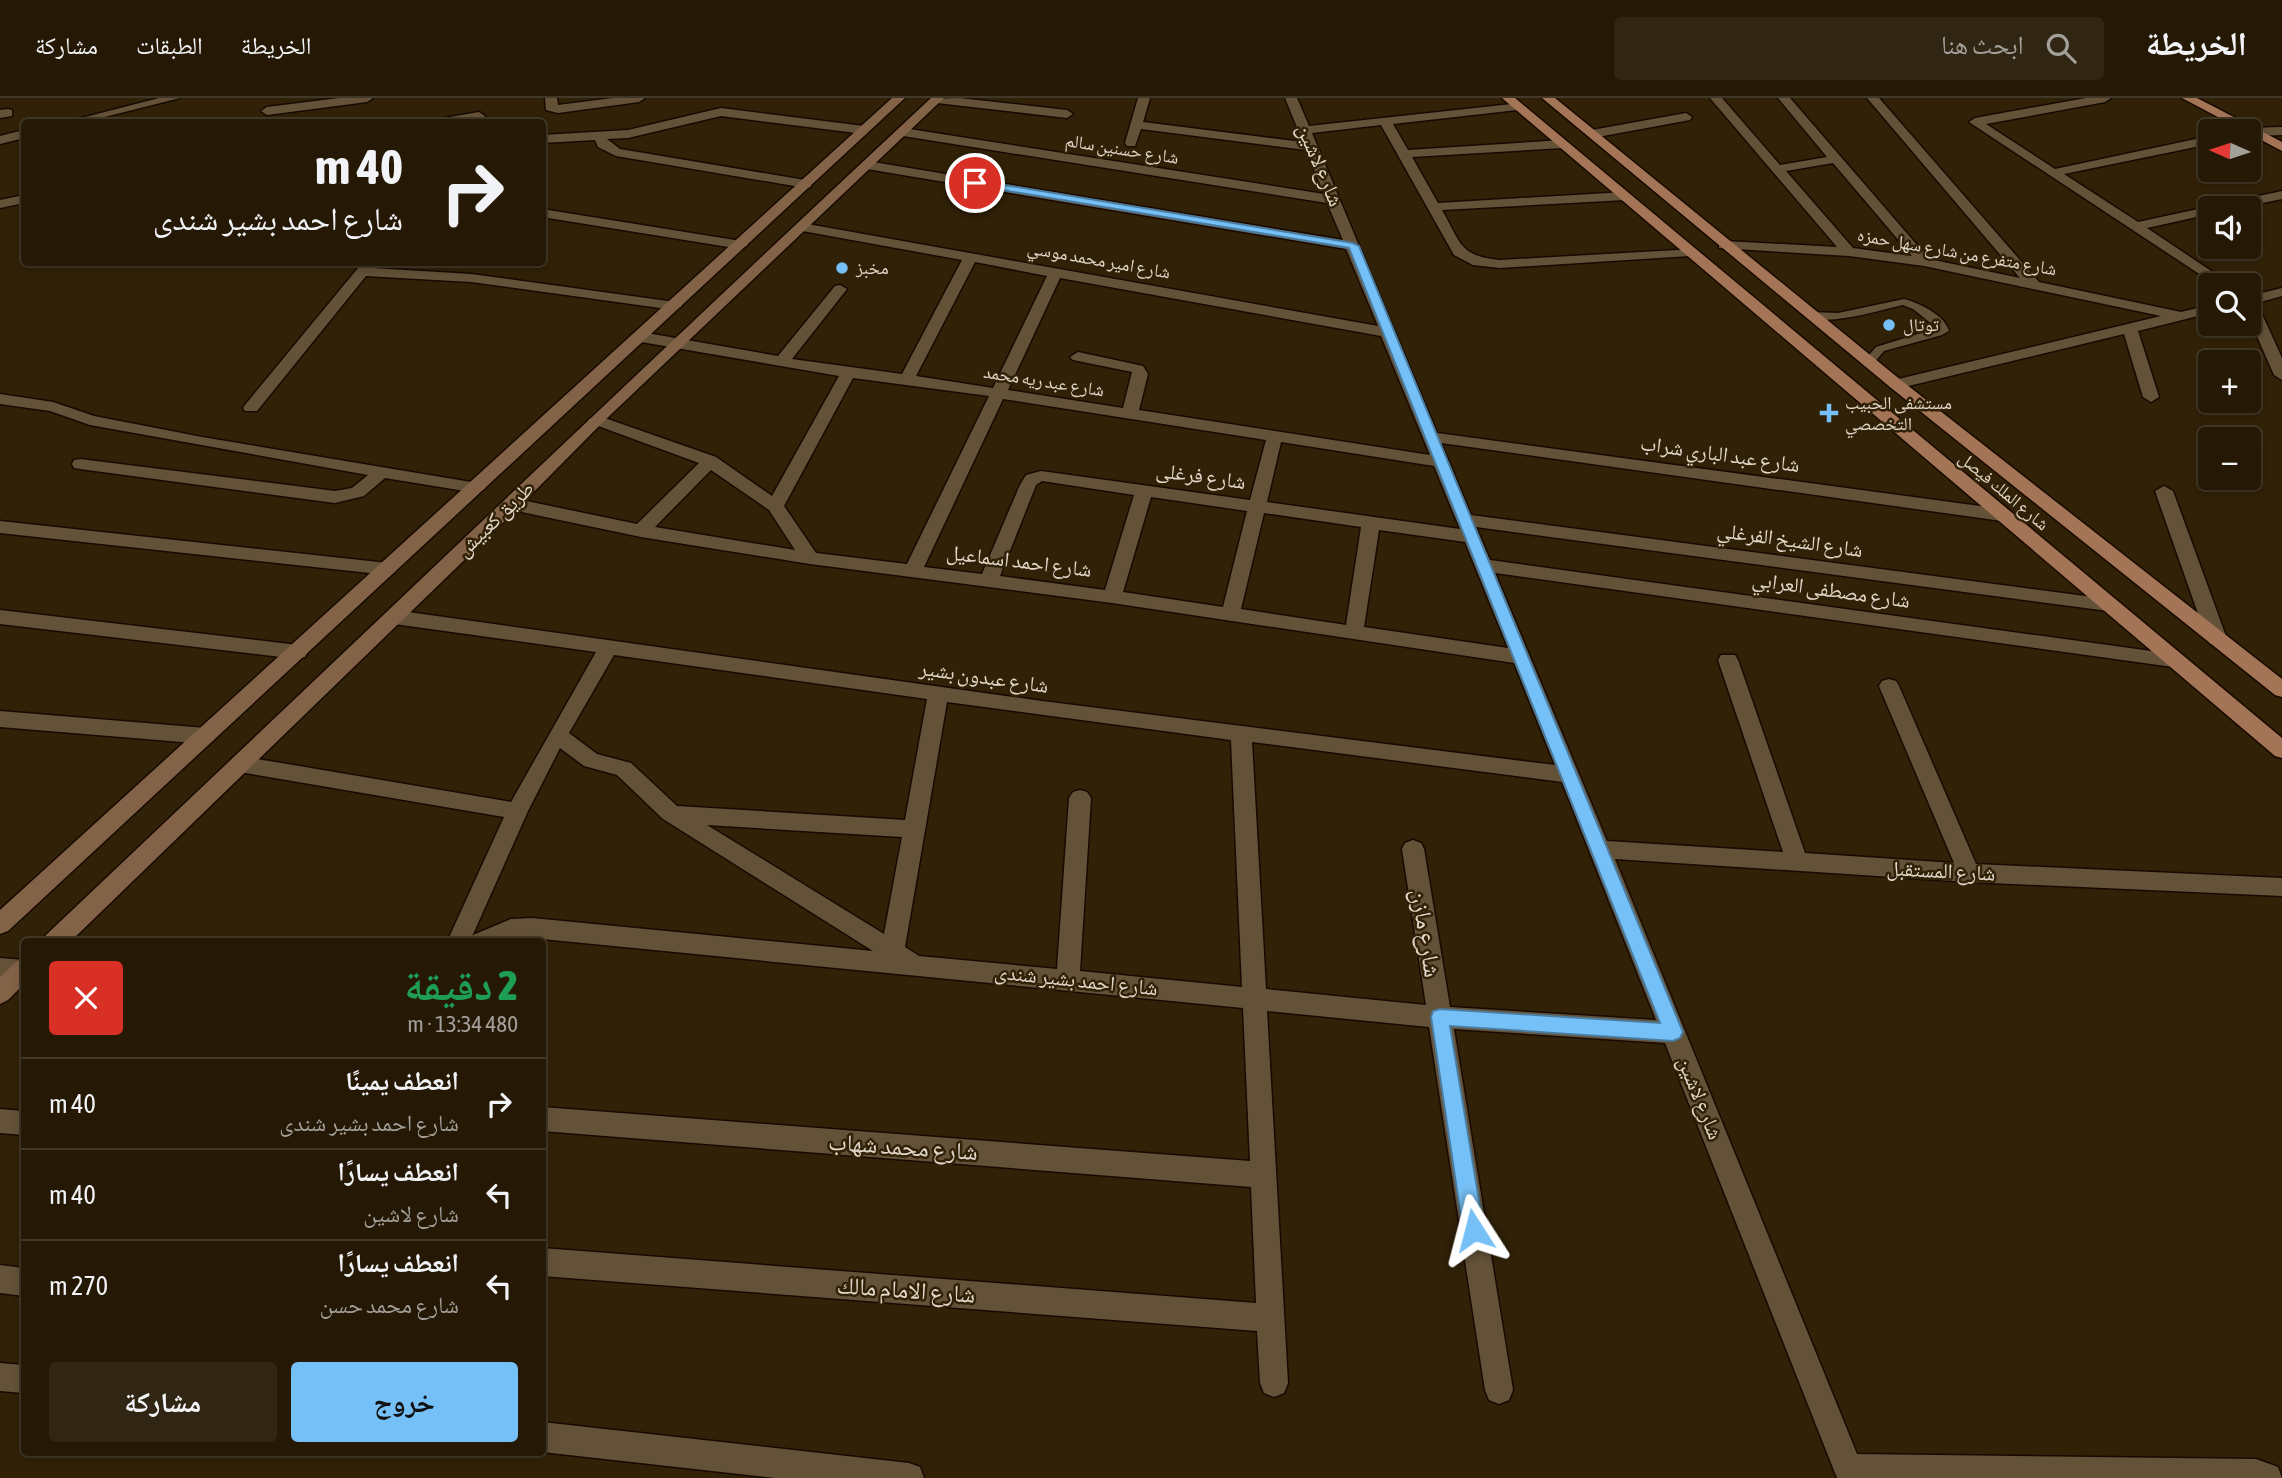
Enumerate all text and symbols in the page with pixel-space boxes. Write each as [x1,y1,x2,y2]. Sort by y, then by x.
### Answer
search box [1614,17,2104,80]
text: الخريطة [2146,24,2247,62]
icon: search [2042,29,2080,67]
text: ابحث هنا [1941,30,2024,60]
text: مشاركة [35,32,98,59]
text: الطبقات [136,32,203,59]
text: الخريطة [241,32,311,59]
north arrow [2198,119,2261,182]
map controls [2198,119,2261,490]
street label: شارع لاشين [1291,120,1349,210]
street label: شارع حسنين سالم [1064,129,1180,170]
text: 40 m [315,138,403,194]
icon: right [427,147,518,238]
pin [945,153,1005,213]
icon: arrive [956,164,994,202]
button: sound [2198,196,2261,259]
text: شارع احمد بشير شندى [153,200,403,237]
street label: شارع متفرع من شارع سهل حمزه [1856,224,2058,280]
street label: شارع امير محمد موسي [1025,237,1172,287]
place label: مخبز [855,257,889,279]
marker: مخبز [834,260,850,276]
button: search [2198,273,2261,336]
place label: توتال [1903,314,1939,336]
marker: توتال [1881,317,1897,333]
button: + [2198,350,2261,413]
street label: شارع عبد ريه محمد [982,361,1106,401]
place label: مستشفى الحبيب التخصصي [1845,392,1952,439]
marker: مستشفى الحبيب التخصصي [1819,403,1839,423]
button: − [2198,427,2261,490]
street label: شارع عبد الباري شراب [1638,430,1801,481]
street label: شارع الملك فيصل [1954,447,2054,535]
street label: شارع فرغلى [1154,457,1248,495]
street label: طريق كعبيش [451,475,539,563]
street label: شارع الشيخ الفرغلي [1715,517,1865,566]
street label: شارع احمد اسماعيل [945,539,1093,583]
street label: شارع مصطفى العرابي [1750,566,1912,617]
street label: شارع عبدون بشير [917,655,1050,699]
street label: شارع المستقبل [1886,855,1996,887]
street label: شارع مازن [1404,887,1447,979]
street label: شارع احمد بشير شندى [993,958,1159,1002]
button: close [49,961,123,1035]
text: 2 دقيقة [404,961,518,1009]
text: 480 m · 13:34 [407,1011,518,1037]
street label: شارع لاشين [1672,1053,1728,1143]
text: انعطف يمينًا [345,1066,459,1096]
icon: right [480,1085,518,1123]
text: 40 m [49,1089,96,1119]
text: شارع احمد بشير شندى [279,1110,459,1136]
street label: شارع محمد شهاب [827,1128,979,1167]
text: انعطف يسارًا [338,1157,459,1187]
icon: left [480,1176,518,1214]
text: 40 m [49,1180,96,1210]
position arrow [1437,1193,1511,1267]
text: شارع لاشين [363,1201,459,1227]
text: انعطف يسارًا [338,1248,459,1278]
icon: left [480,1267,518,1305]
text: 270 m [49,1271,108,1301]
street label: شارع الامام مالك [836,1271,976,1311]
text: شارع محمد حسن [319,1292,459,1318]
button: مشاركة [49,1362,277,1442]
button: خروج [291,1362,518,1442]

